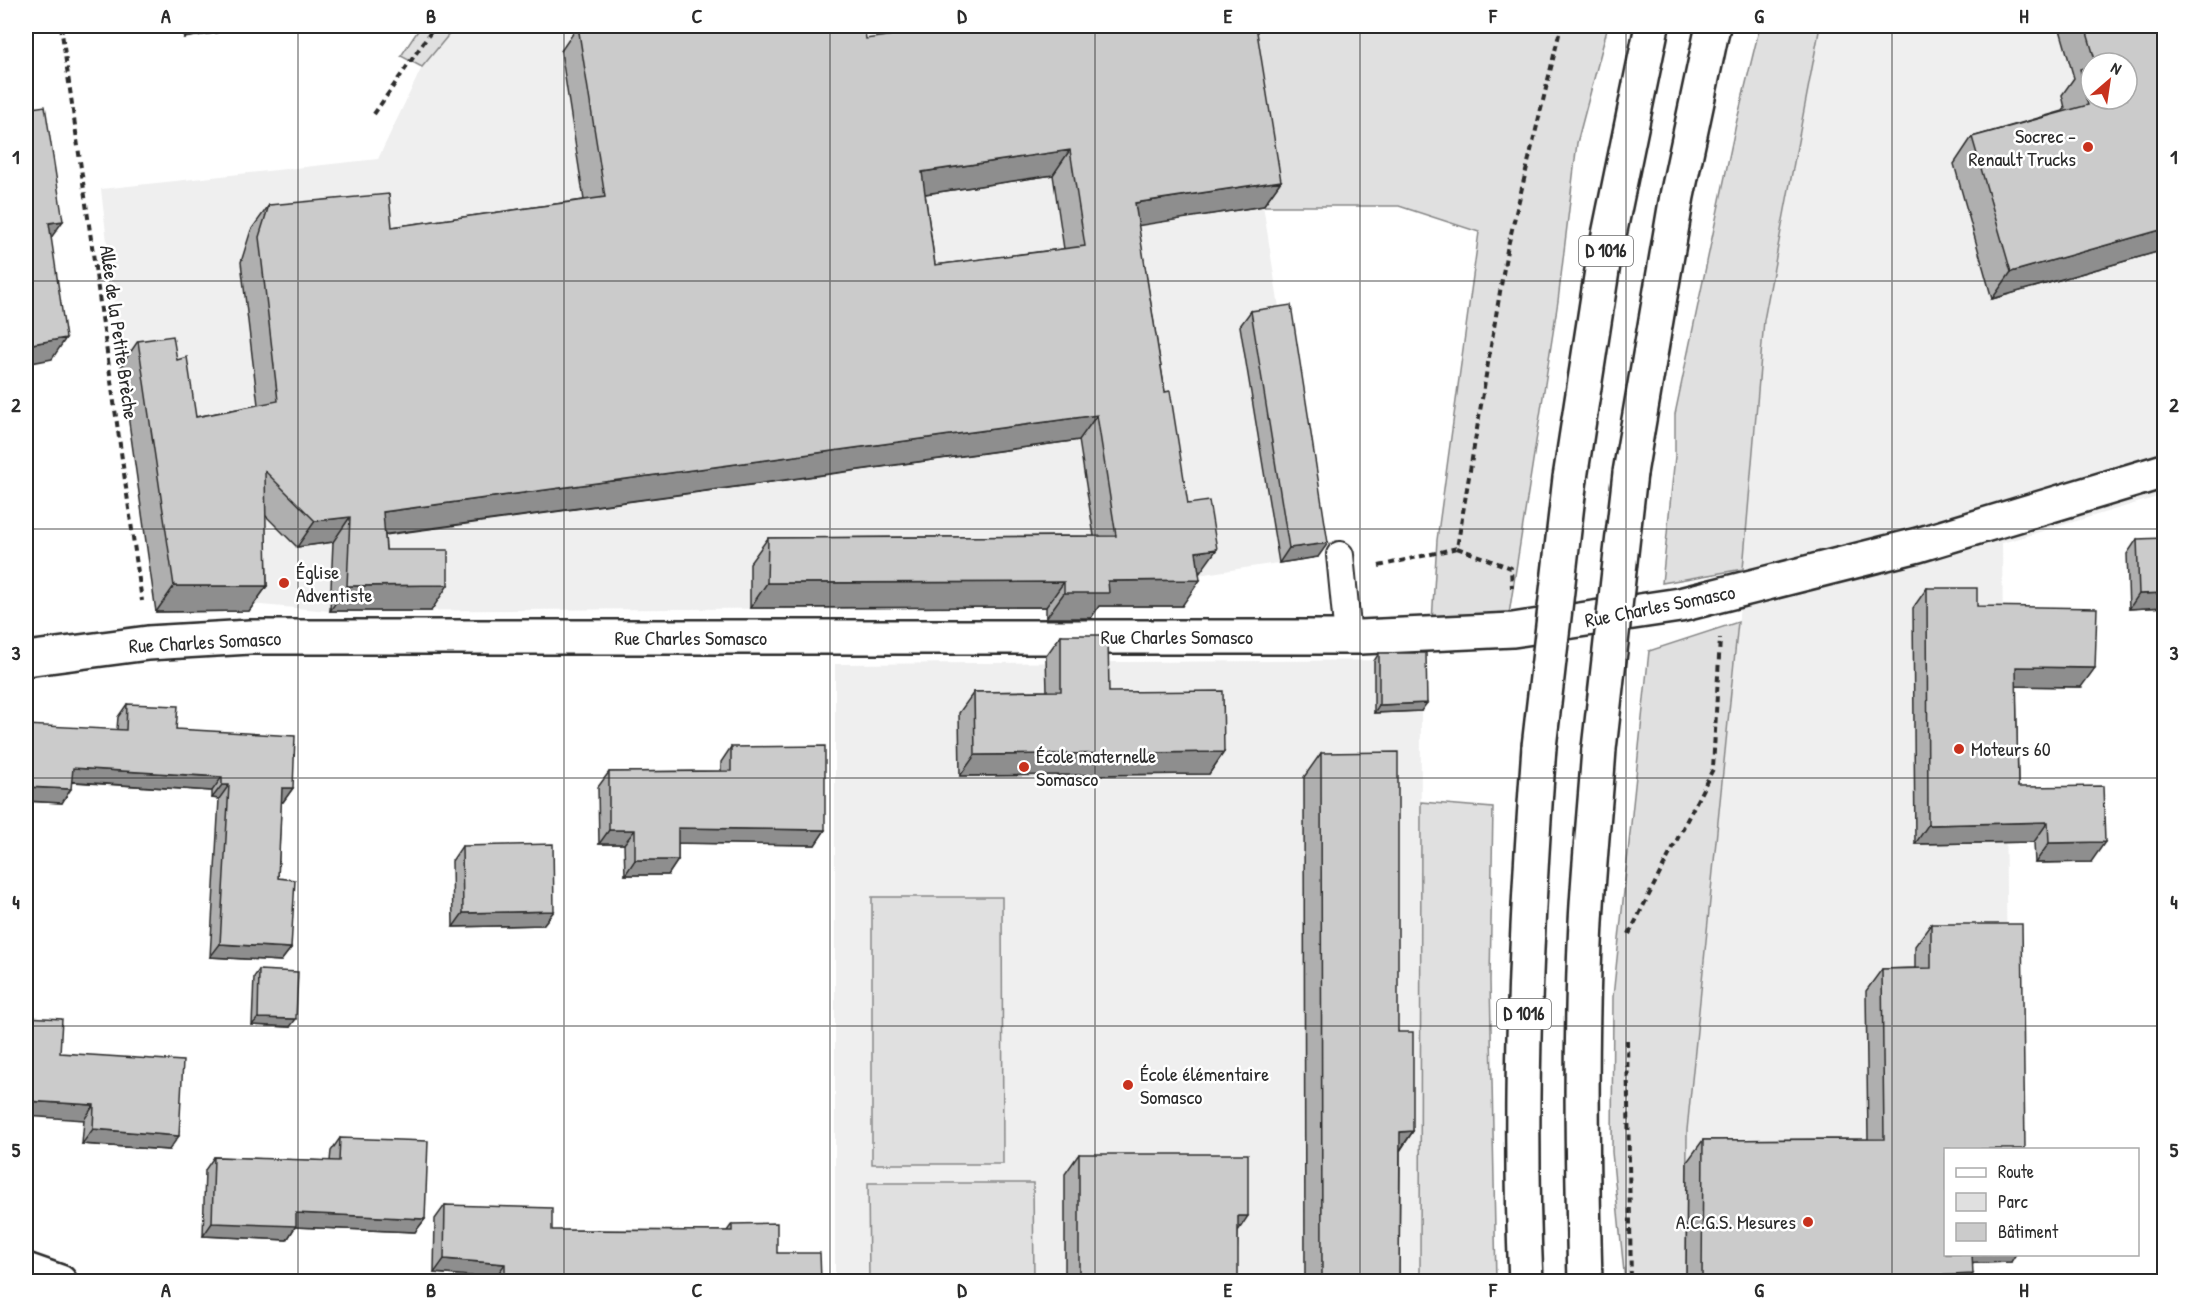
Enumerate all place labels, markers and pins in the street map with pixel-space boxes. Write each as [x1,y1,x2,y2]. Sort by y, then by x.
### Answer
place label: Socrec - Renault Trucks [1968,122,2076,172]
marker: Socrec - Renault Trucks [2081,140,2095,154]
place label: Église Adventiste [296,558,372,608]
marker: Église Adventiste [277,576,291,590]
place label: Moteurs 60 [1971,735,2051,762]
place label: École maternelle Somasco [1036,742,1156,792]
marker: Moteurs 60 [1952,742,1966,756]
marker: École maternelle Somasco [1017,760,1031,774]
place label: École élémentaire Somasco [1140,1060,1269,1110]
marker: École élémentaire Somasco [1121,1078,1135,1092]
place label: A.C.G.S. Mesures [1676,1208,1796,1235]
marker: A.C.G.S. Mesures [1801,1215,1815,1229]

